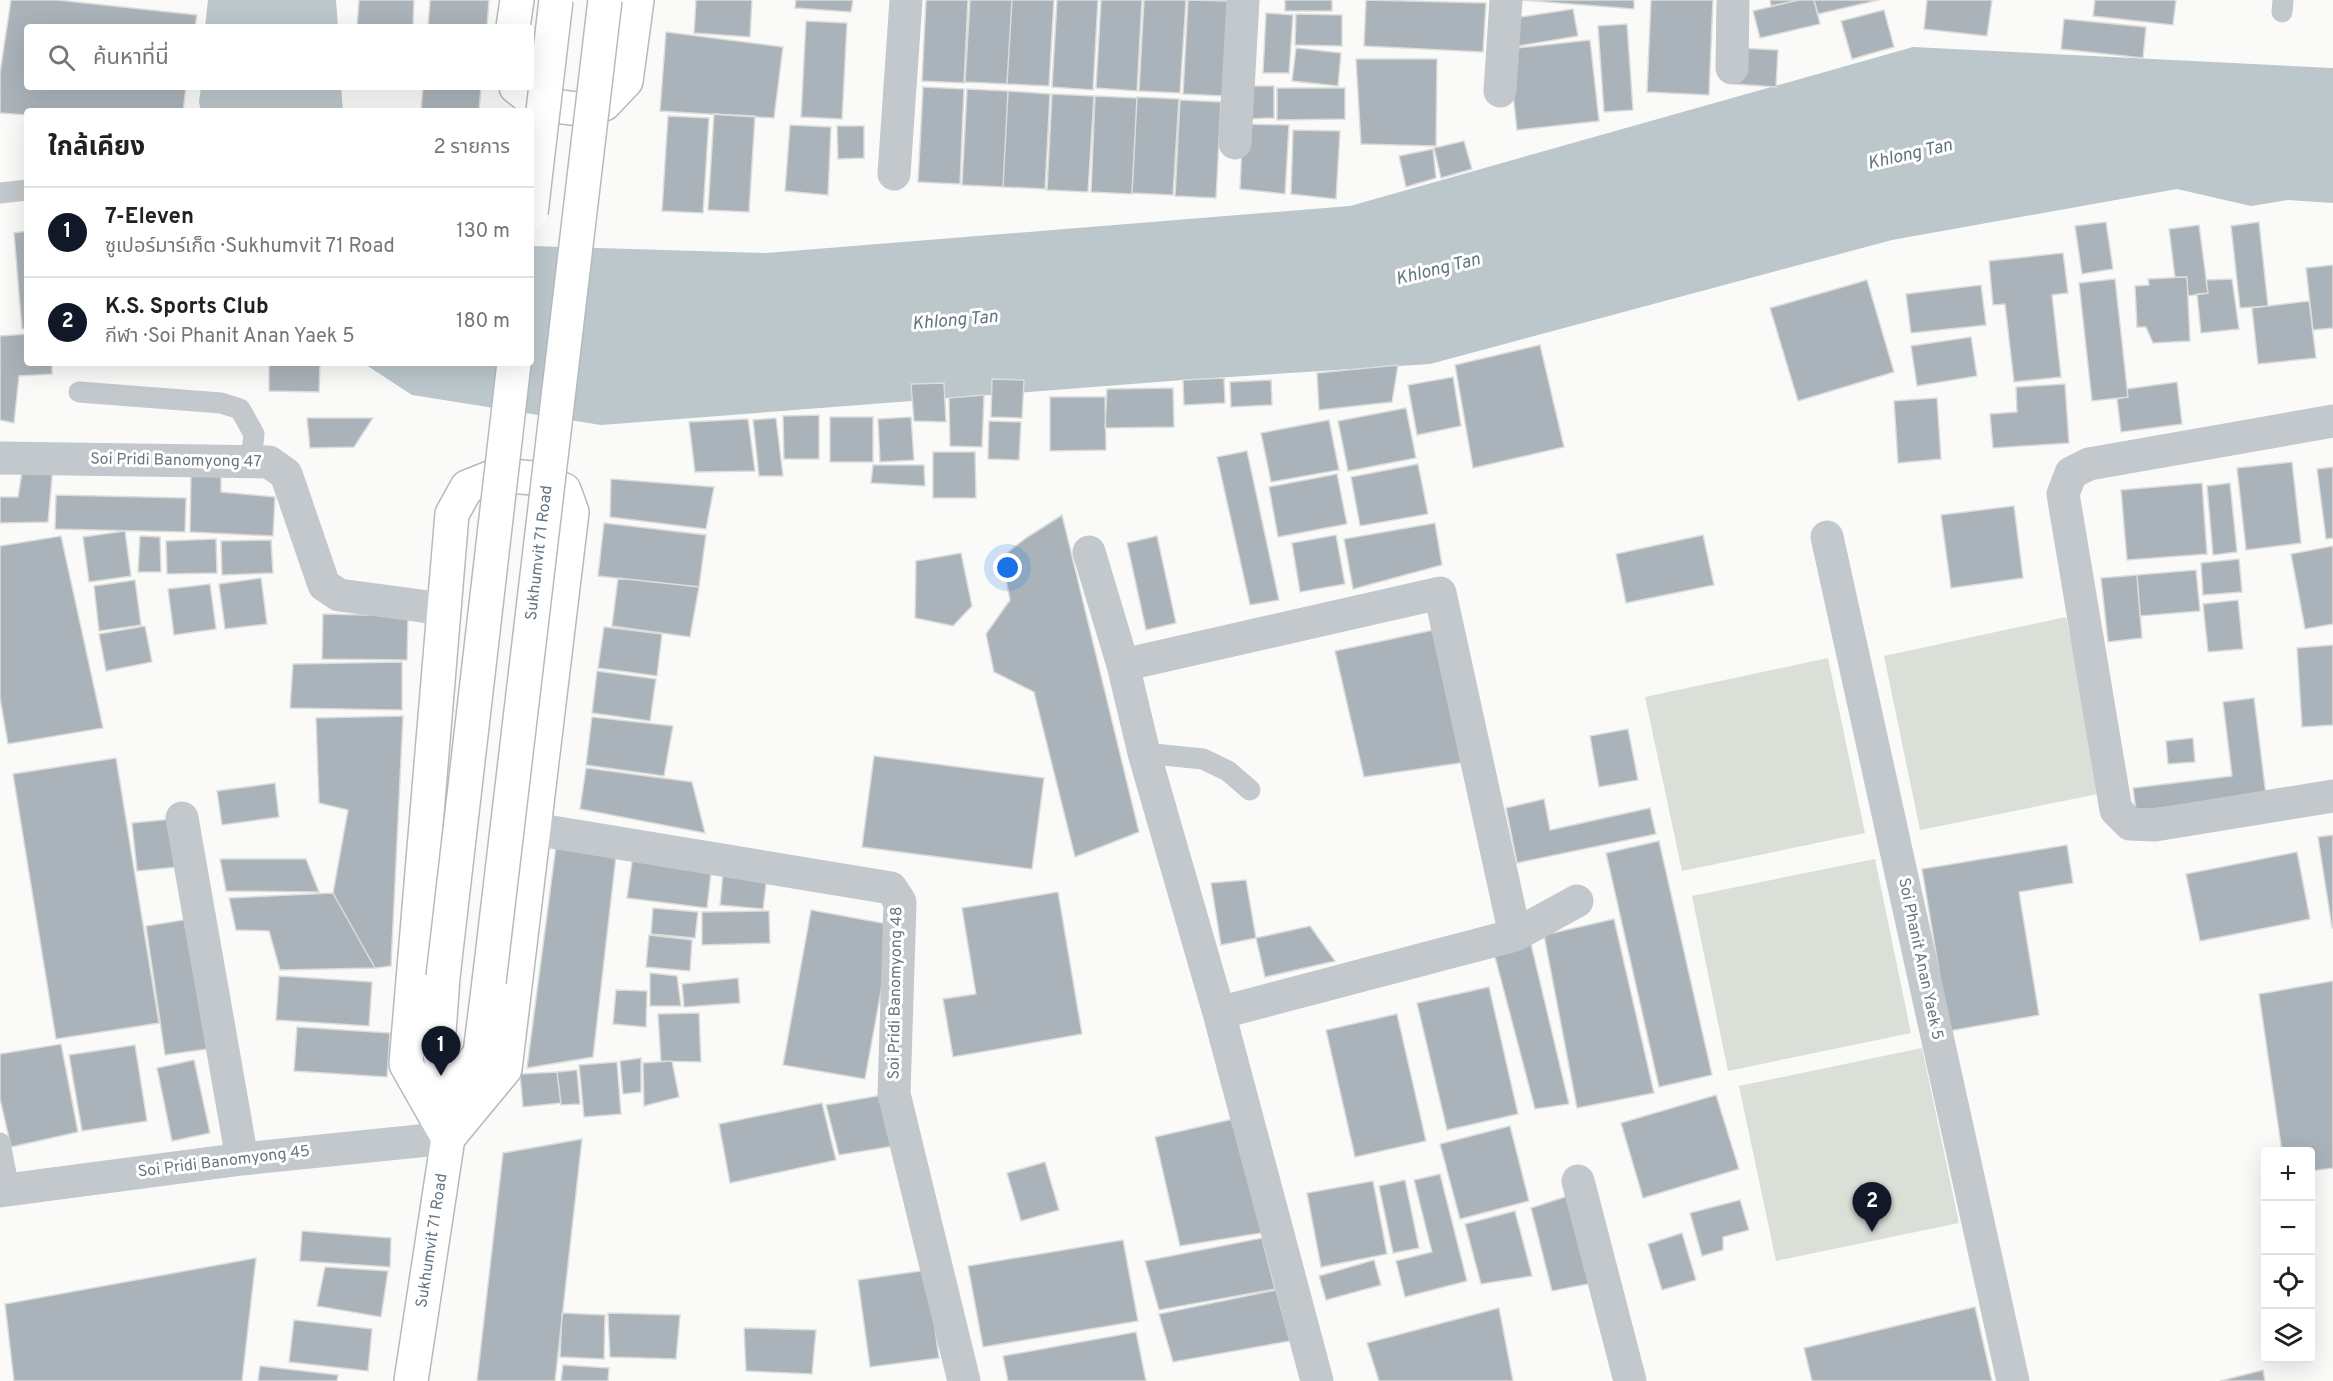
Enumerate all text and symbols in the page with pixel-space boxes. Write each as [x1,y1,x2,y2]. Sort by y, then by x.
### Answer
search box [24,24,534,90]
icon: search [45,41,78,74]
text: ค้นหาที่นี่ [93,45,169,72]
text: ใกล้เคียง [48,132,145,165]
water label: Khlong Tan [1865,134,1955,176]
text: 2 รายการ [433,135,510,161]
text: 7-Eleven [105,204,194,231]
text: 1 [64,219,72,245]
text: 130 m [456,219,510,245]
text: ซูเปอร์มาร์เก็ต · Sukhumvit 71 Road [105,234,395,260]
water label: Khlong Tan [1393,248,1483,292]
text: K.S. Sports Club [105,294,269,321]
water label: Khlong Tan [911,306,999,336]
text: 2 [61,309,74,335]
text: 180 m [456,309,510,335]
text: กีฬา · Soi Phanit Anan Yaek 5 [105,324,355,350]
street label: Soi Pridi Banomyong 47 [90,450,262,472]
street label: Sukhumvit 71 Road [522,484,558,622]
your location [993,553,1022,582]
street label: Soi Phanit Anan Yaek 5 [1893,876,1947,1042]
street label: Soi Pridi Banomyong 48 [884,906,908,1080]
pin: 1 [422,1026,460,1076]
street label: Soi Pridi Banomyong 45 [137,1142,311,1182]
map controls [2261,1147,2315,1363]
button: + [2261,1147,2315,1201]
street label: Sukhumvit 71 Road [412,1172,452,1309]
pin: 2 [1852,1182,1892,1232]
button: − [2261,1201,2315,1255]
button: locate [2261,1255,2315,1309]
button: layers [2261,1309,2315,1363]

